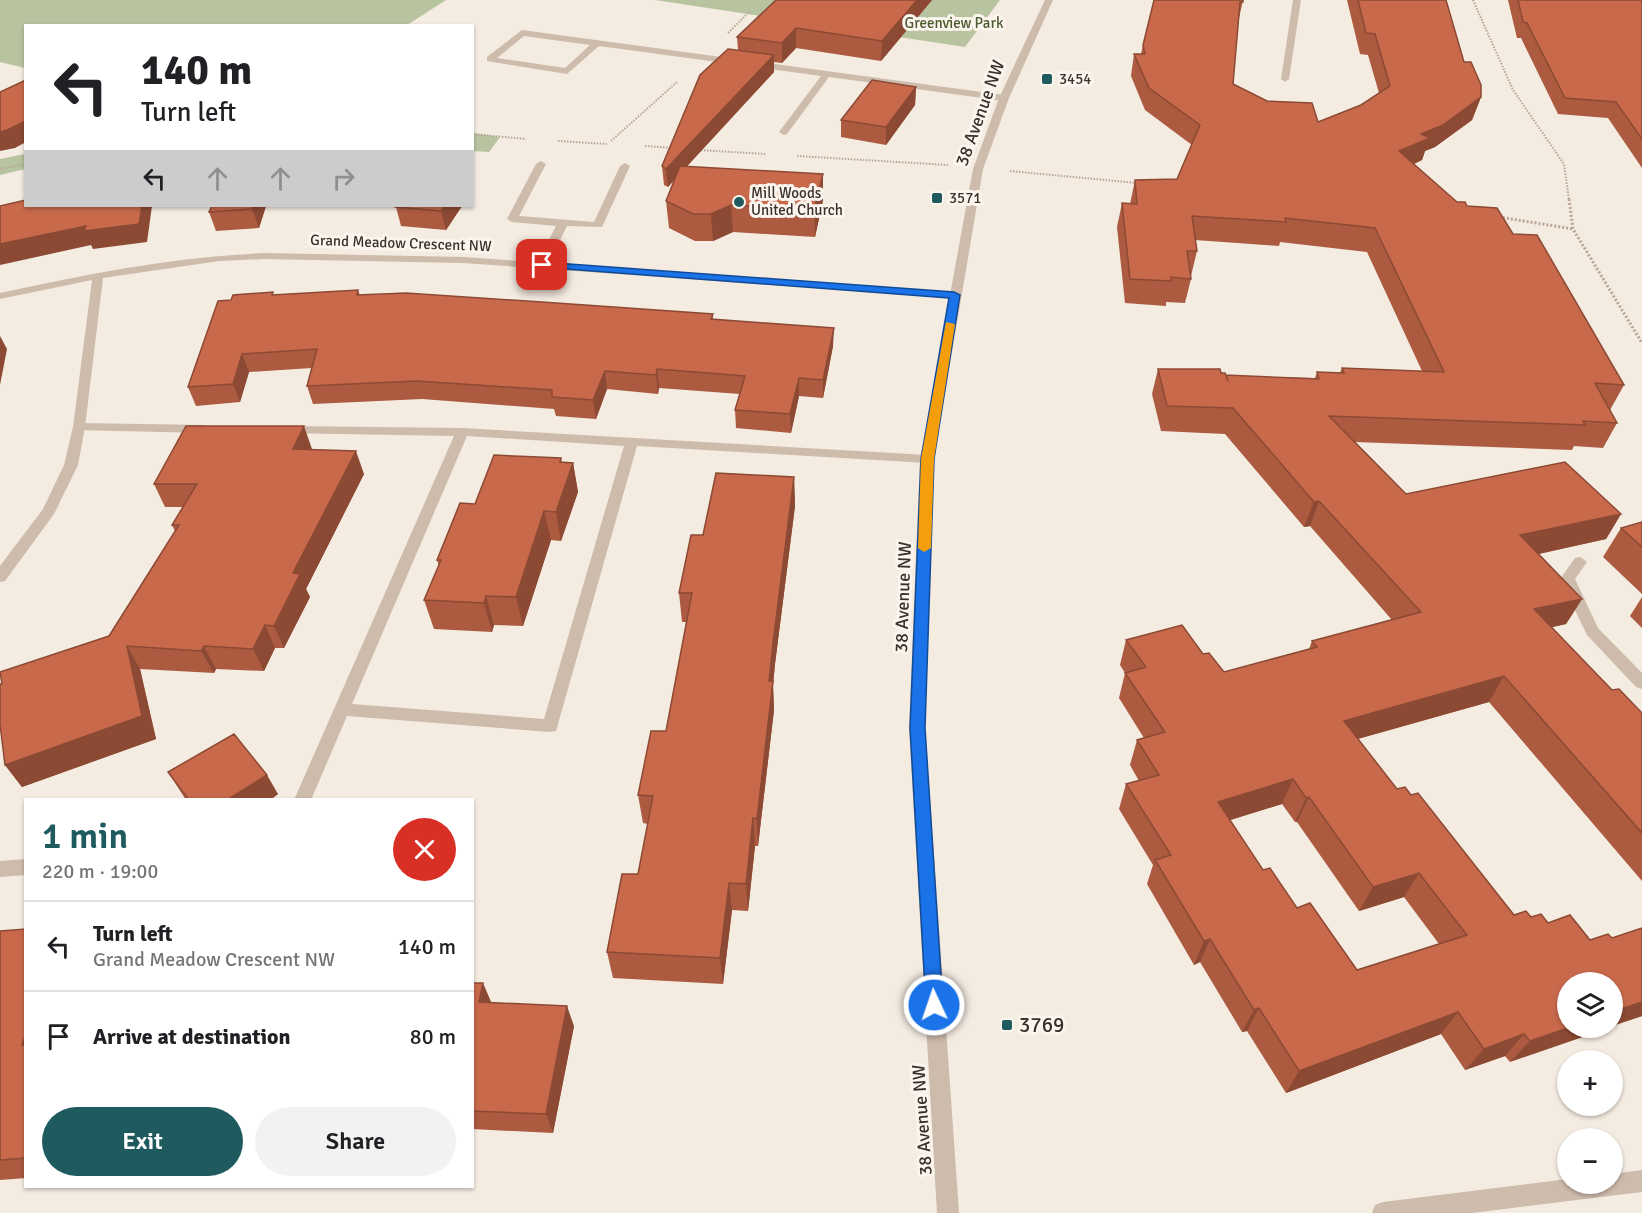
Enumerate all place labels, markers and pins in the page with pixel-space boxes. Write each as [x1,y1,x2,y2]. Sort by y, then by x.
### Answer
place label: 3454 [1059,70,1091,88]
marker: 3454 [1040,72,1054,86]
place label: Mill Woods United Church [751,184,843,219]
place label: 3571 [949,189,981,207]
marker: 3571 [930,191,944,205]
marker: Mill Woods United Church [732,195,746,209]
pin [516,239,567,290]
place label: 3769 [1019,1012,1064,1038]
marker: 3769 [1000,1018,1014,1032]

